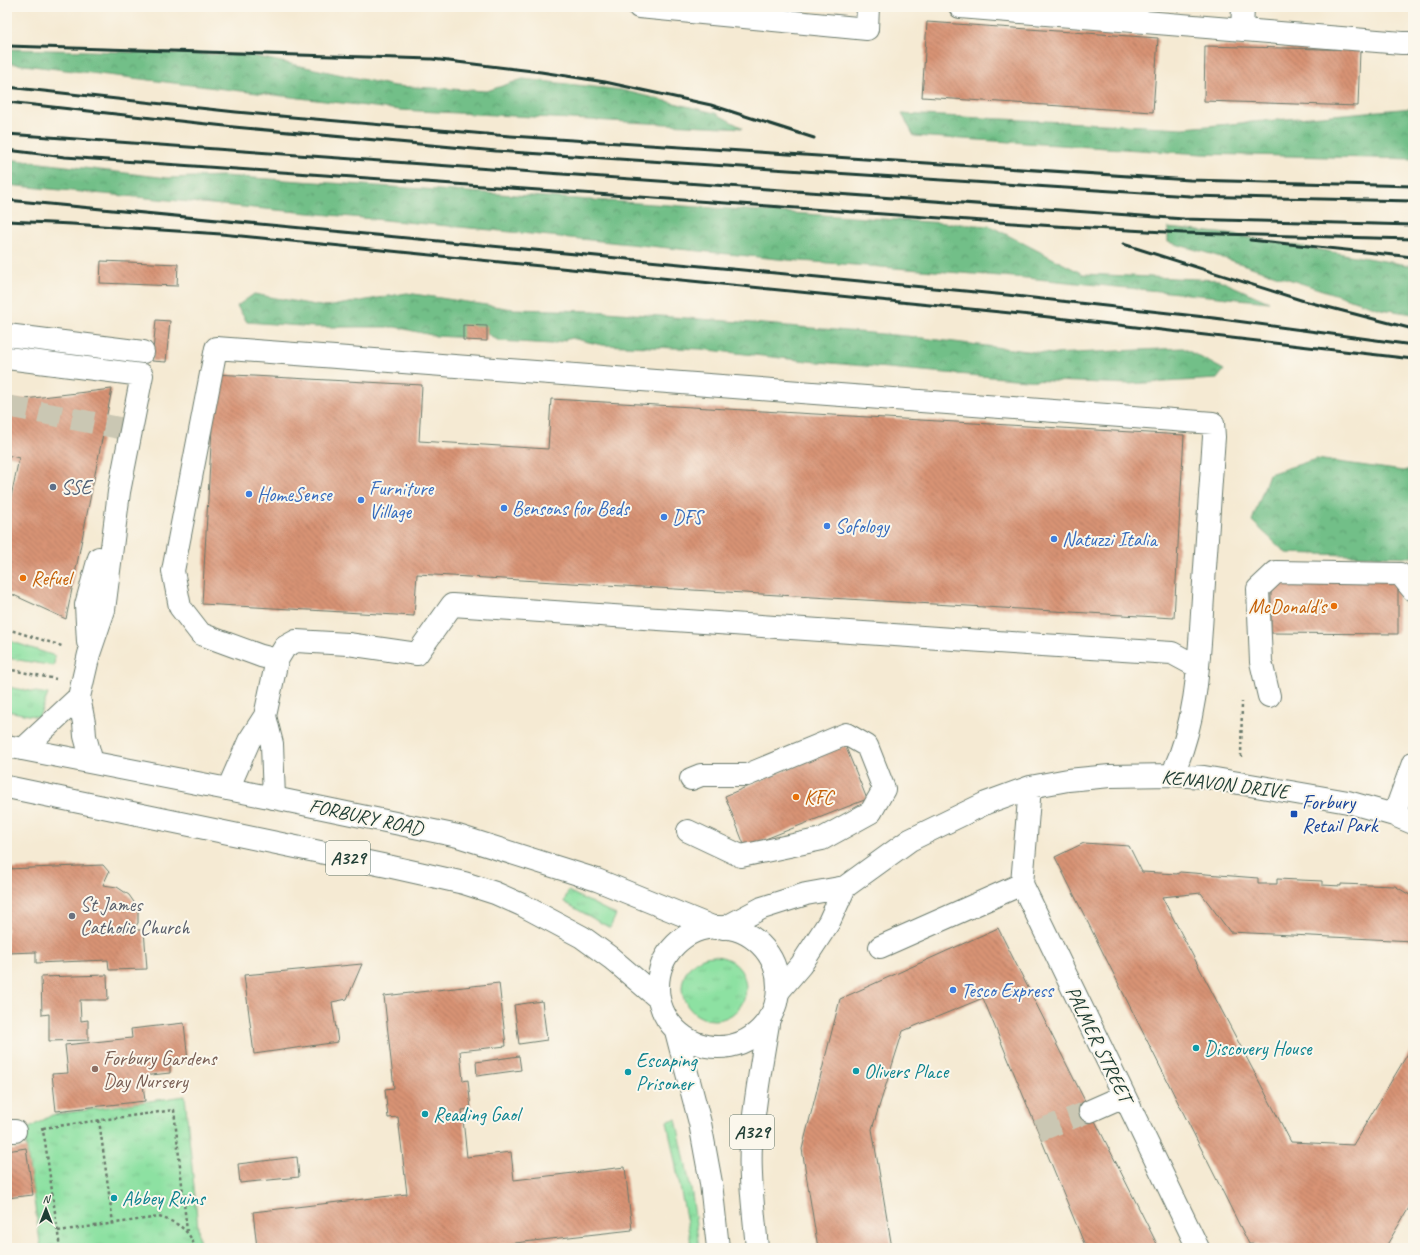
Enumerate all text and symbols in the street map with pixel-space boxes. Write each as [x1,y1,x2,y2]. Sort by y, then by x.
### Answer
place label: SSE [61,475,93,500]
place label: Furniture Village [369,476,434,524]
marker: SSE [48,482,58,492]
place label: HomeSense [257,482,333,507]
marker: HomeSense [244,489,254,499]
marker: Furniture Village [356,495,366,505]
place label: Bensons for Beds [512,496,631,521]
marker: Bensons for Beds [499,503,509,513]
place label: DFS [672,505,705,530]
marker: DFS [659,512,669,522]
place label: Sofology [835,514,891,539]
marker: Sofology [822,521,832,531]
place label: Natuzzi Italia [1062,527,1159,552]
marker: Natuzzi Italia [1049,534,1059,544]
place label: Refuel [31,566,75,591]
marker: Refuel [18,573,28,583]
place label: McDonald's [1248,594,1328,619]
marker: McDonald's [1329,601,1339,611]
street label: KENAVON DRIVE [1160,764,1293,805]
place label: KFC [804,785,835,810]
place label: Forbury Retail Park [1302,790,1379,838]
marker: KFC [791,792,801,802]
street label: FORBURY ROAD [307,793,426,842]
marker: Forbury Retail Park [1289,809,1299,819]
road number: A329 [326,841,370,875]
place label: St James Catholic Church [80,892,190,940]
marker: St James Catholic Church [67,911,77,921]
place label: Tesco Express [961,978,1055,1003]
street label: PALMER STREET [1060,982,1140,1110]
marker: Tesco Express [948,985,958,995]
place label: Discovery House [1204,1036,1313,1061]
marker: Discovery House [1191,1043,1201,1053]
place label: Forbury Gardens Day Nursery [103,1046,218,1094]
place label: Escaping Prisoner [636,1048,698,1096]
place label: Olivers Place [864,1059,950,1084]
marker: Forbury Gardens Day Nursery [90,1064,100,1074]
marker: Olivers Place [851,1066,861,1076]
marker: Escaping Prisoner [623,1067,633,1077]
place label: Reading Gaol [433,1102,523,1127]
marker: Reading Gaol [420,1109,430,1119]
road number: A329 [730,1115,774,1149]
place label: Abbey Ruins [122,1186,207,1211]
north arrow [26,1189,66,1229]
text: N [43,1192,52,1206]
marker: Abbey Ruins [109,1193,119,1203]

